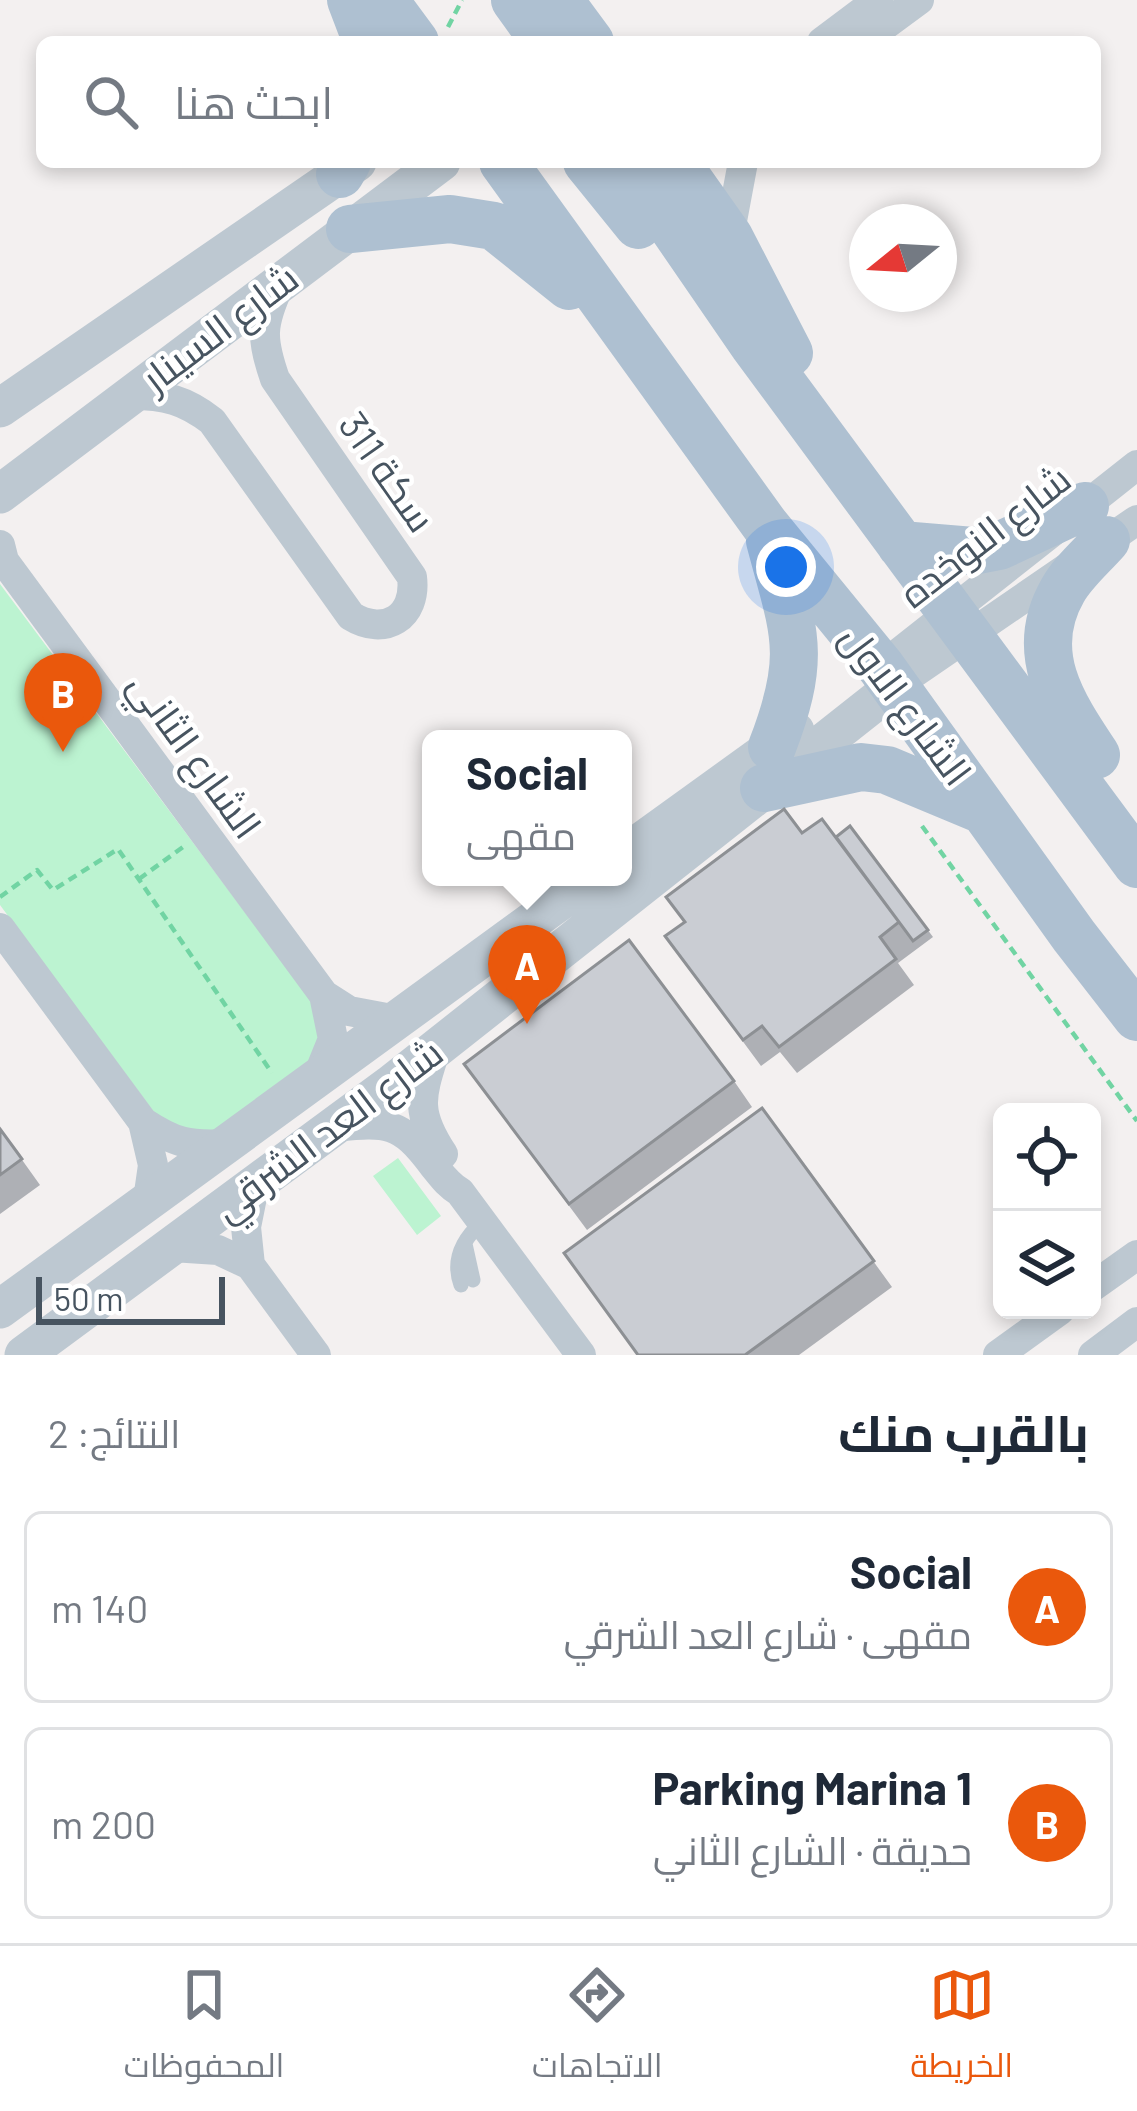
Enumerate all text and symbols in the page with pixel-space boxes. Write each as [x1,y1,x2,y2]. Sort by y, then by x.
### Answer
search box [36,36,1101,168]
icon: search [78,69,144,135]
text: ابحث هنا [174,74,333,128]
north arrow [849,204,957,312]
street label: شارع السينار [130,253,309,406]
street label: سكة 311 [330,402,446,540]
street label: شارع النوخده [889,454,1082,620]
your location [756,537,816,597]
street label: الشارع الاول [828,615,983,797]
pin: B [24,653,102,752]
street label: الشارع الثاني [113,661,273,852]
popup [422,730,632,886]
text: Social [466,745,588,799]
text: مقهى [466,811,576,858]
pin: A [488,925,566,1024]
street label: شارع العد الشرقي [203,1028,456,1237]
map controls [993,1103,1101,1319]
button: locate [993,1103,1101,1211]
button: layers [993,1211,1101,1319]
scale bar [36,1271,225,1324]
text: 50 m [54,1278,124,1318]
text: بالقرب منك [838,1401,1089,1462]
text: النتائج: 2 [48,1409,181,1456]
text: Social [850,1544,972,1598]
text: 140 m [51,1584,148,1631]
text: A [1034,1584,1060,1631]
text: مقهى · شارع العد الشرقي [564,1610,972,1657]
text: Parking Marina 1 [652,1760,972,1814]
text: 200 m [51,1800,156,1847]
text: B [1035,1800,1059,1847]
text: حديقة · الشارع الثاني [653,1826,972,1873]
tab: المحفوظات [124,1962,284,2096]
tab: الاتجاهات [532,1962,663,2096]
tab: الخريطة [910,1962,1013,2096]

